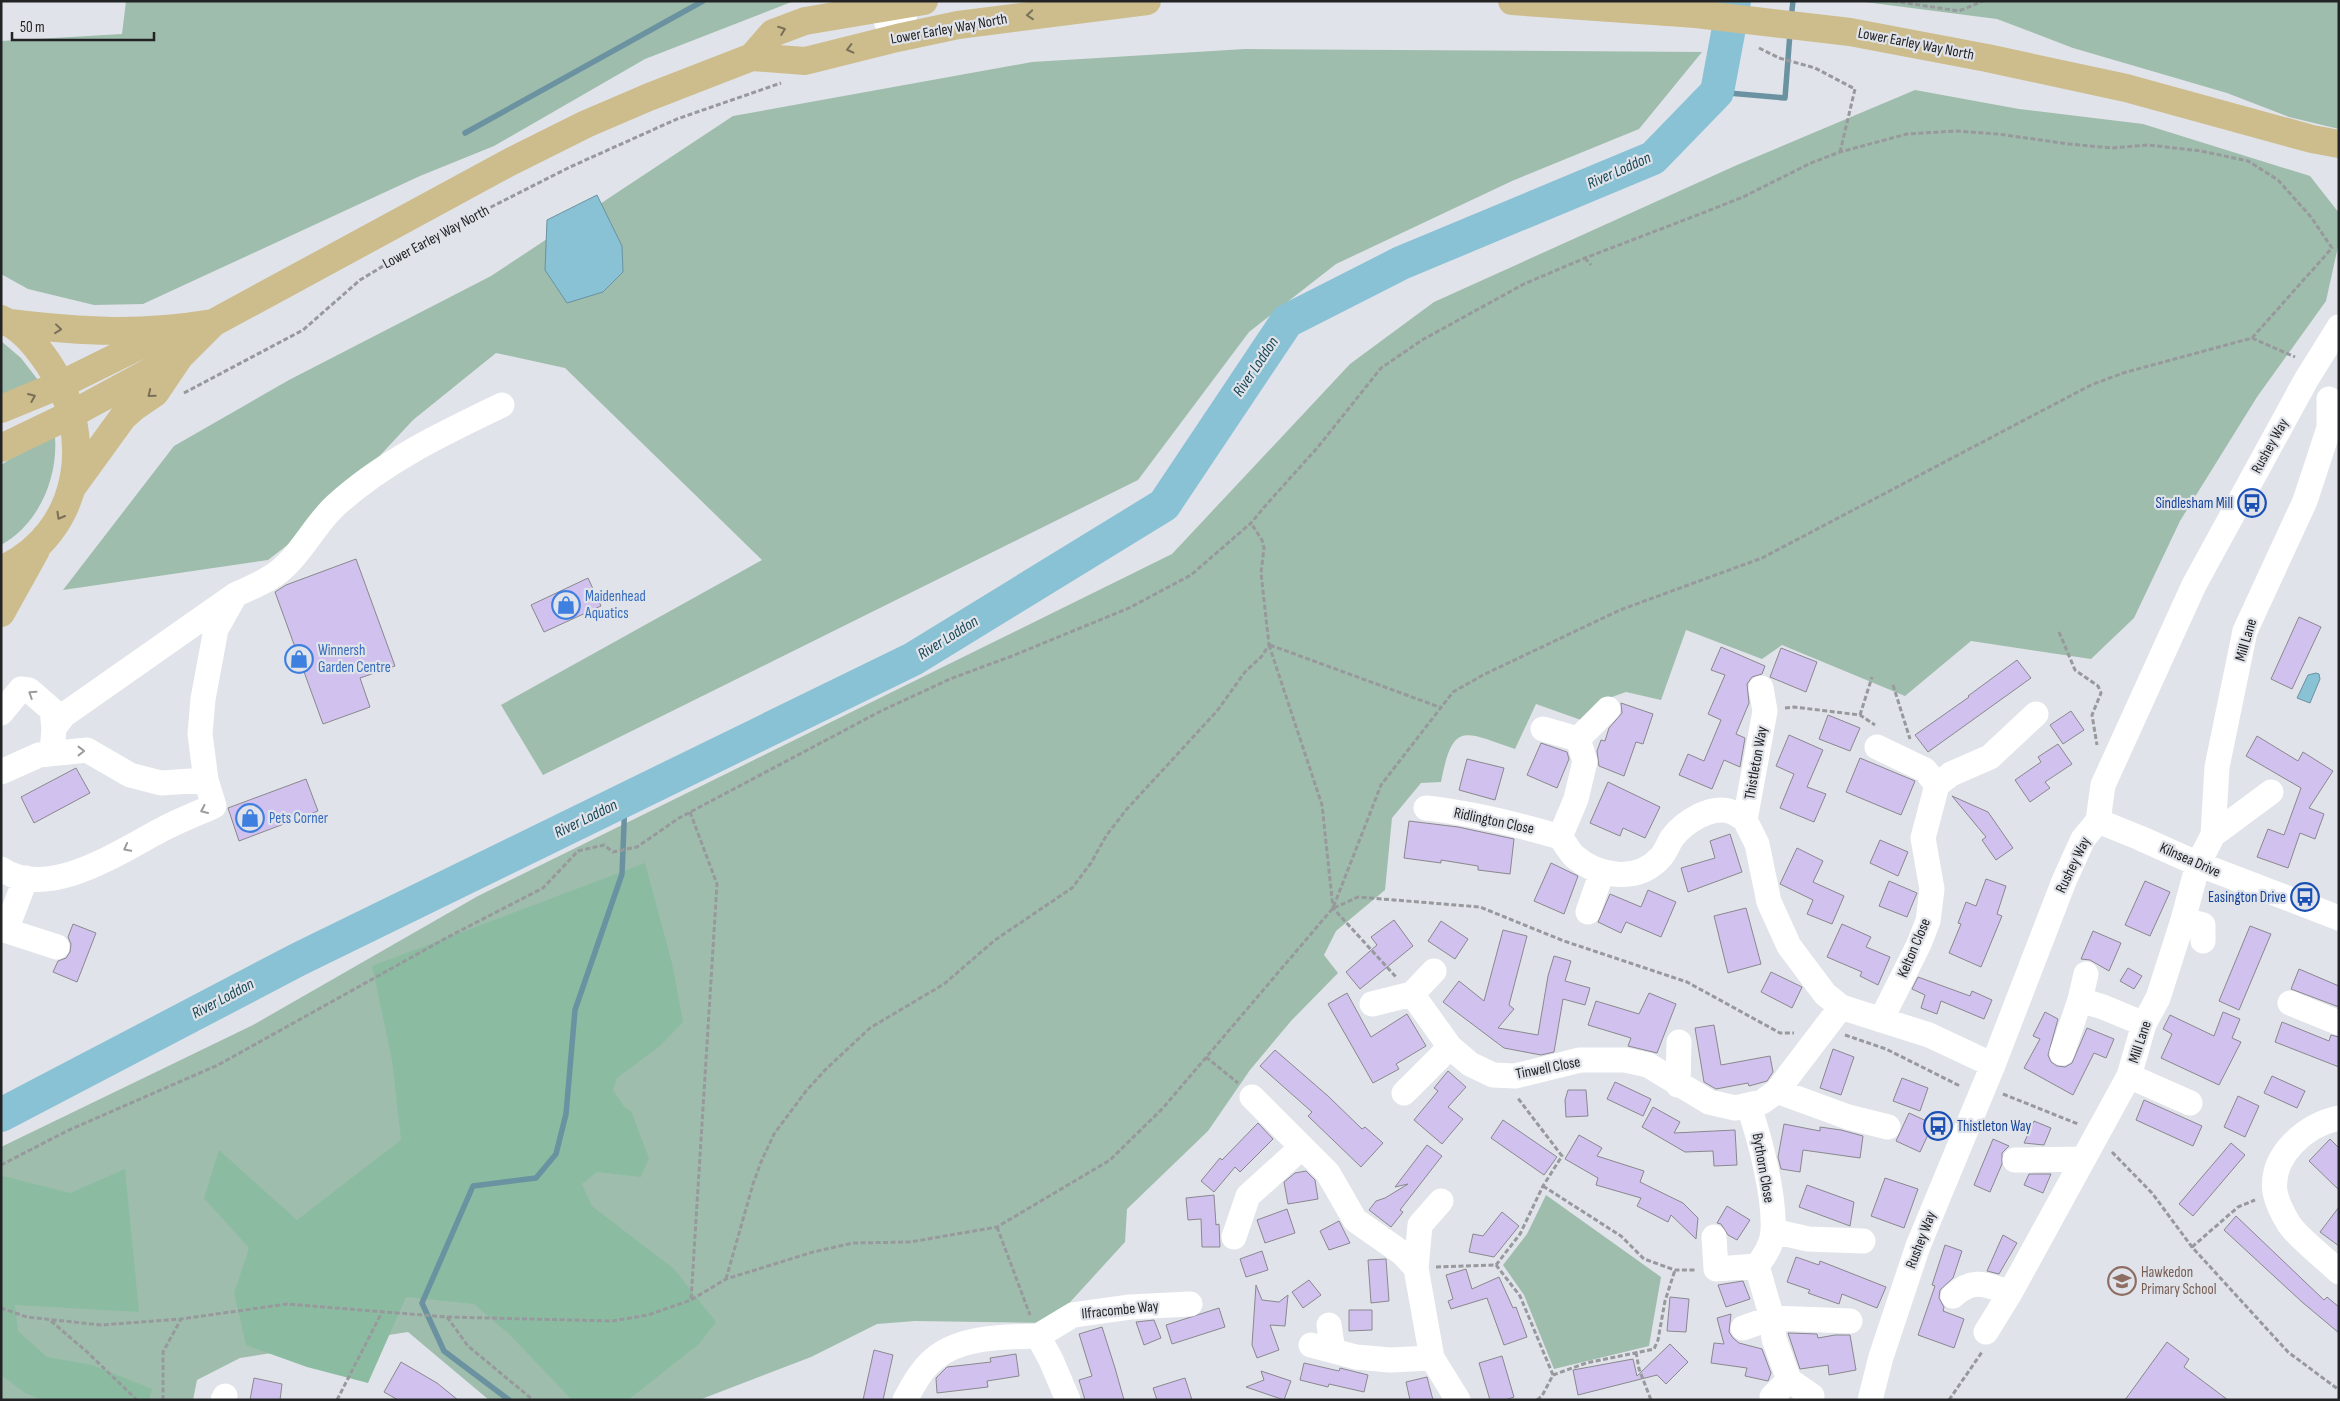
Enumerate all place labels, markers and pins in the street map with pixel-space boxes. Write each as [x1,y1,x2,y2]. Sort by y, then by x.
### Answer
bus stop icon: Sindlesham Mill [2237,488,2267,518]
place label: Sindlesham Mill [2155,494,2233,513]
place label: Maidenhead Aquatics [584,587,646,623]
shop icon: Maidenhead Aquatics [551,590,581,620]
place label: Winnersh Garden Centre [318,641,391,677]
shop icon: Winnersh Garden Centre [284,644,314,674]
shop icon: Pets Corner [235,803,265,833]
place label: Pets Corner [269,809,329,828]
bus stop icon: Easington Drive [2290,882,2320,912]
place label: Easington Drive [2208,888,2286,907]
bus stop icon: Thistleton Way [1923,1111,1953,1141]
place label: Thistleton Way [1957,1117,2031,1136]
place label: Hawkedon Primary School [2141,1263,2217,1299]
school or university icon: Hawkedon Primary School [2107,1266,2137,1296]

